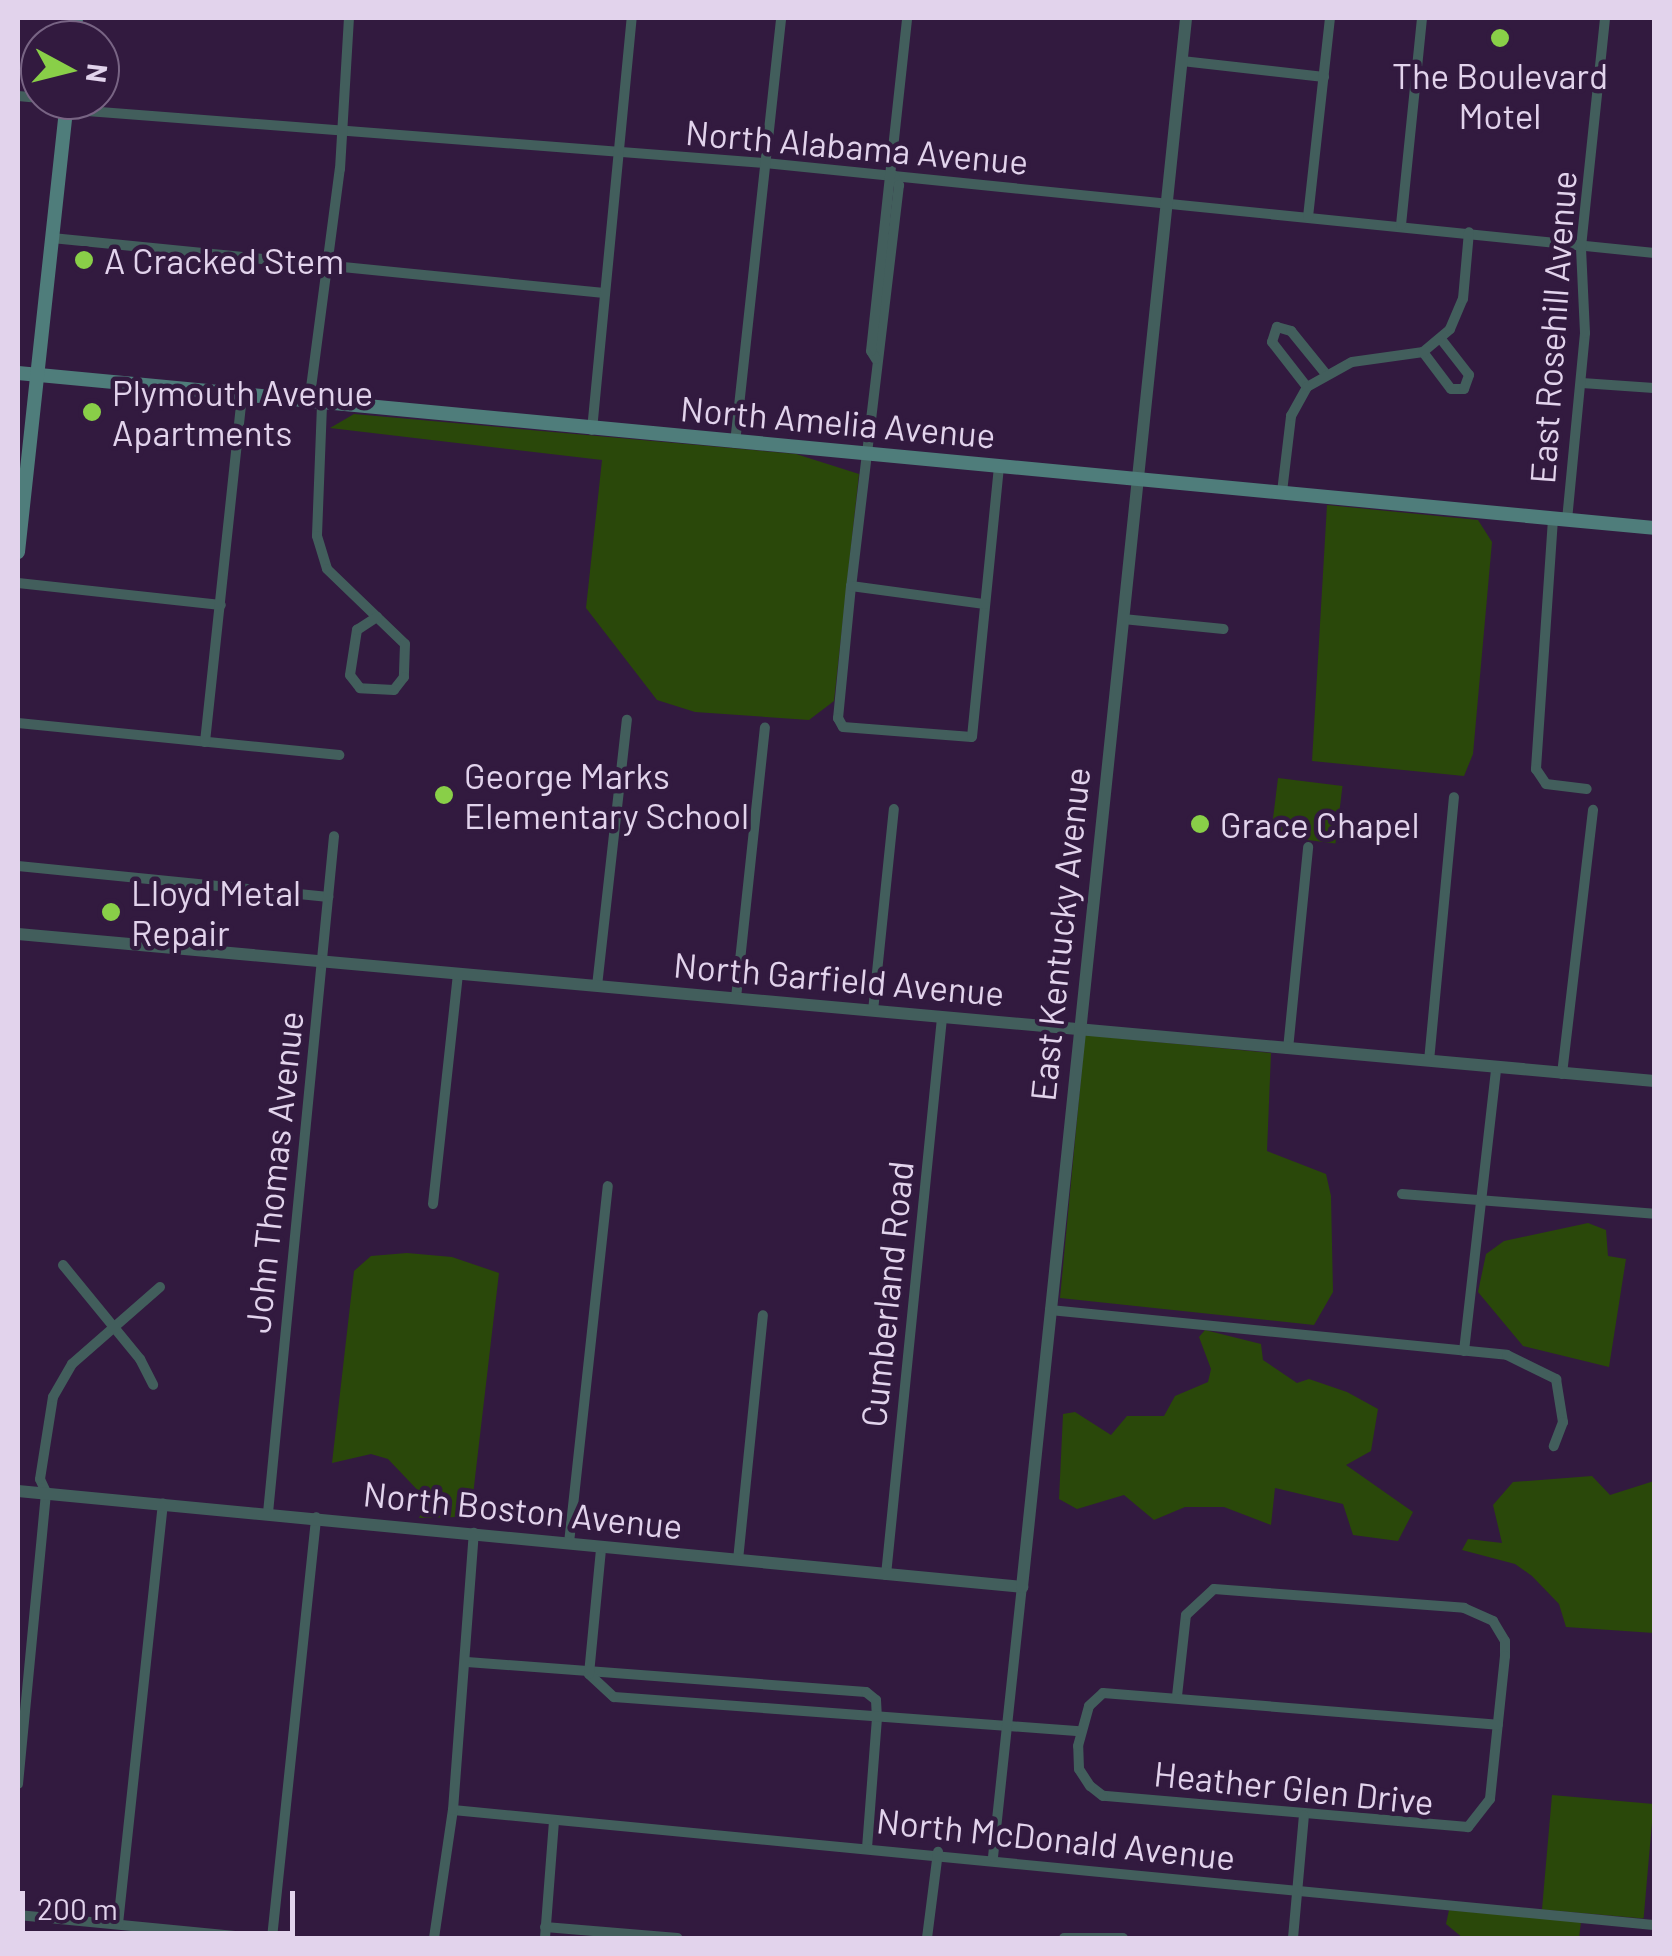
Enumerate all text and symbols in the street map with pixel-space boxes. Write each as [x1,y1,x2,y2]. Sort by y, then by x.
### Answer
north arrow [20,20,120,120]
marker: The Boulevard Motel [1489,27,1511,49]
place label: The Boulevard Motel [1392,54,1608,136]
text: N [80,62,116,85]
street label: North Alabama Avenue [684,110,1030,182]
street label: East Rosehill Avenue [1520,169,1584,485]
place label: A Cracked Stem [104,239,344,281]
marker: A Cracked Stem [73,249,95,271]
place label: Plymouth Avenue Apartments [112,371,373,453]
street label: North Amelia Avenue [679,386,997,456]
marker: Plymouth Avenue Apartments [81,401,103,423]
place label: George Marks Elementary School [464,754,749,836]
street label: East Kentucky Avenue [1021,765,1097,1103]
marker: George Marks Elementary School [433,784,455,806]
place label: Grace Chapel [1220,803,1420,845]
marker: Grace Chapel [1189,813,1211,835]
place label: Lloyd Metal Repair [131,871,301,953]
marker: Lloyd Metal Repair [100,901,122,923]
street label: North Garfield Avenue [672,943,1006,1013]
street label: John Thomas Avenue [235,1009,311,1335]
street label: Cumberland Road [851,1159,921,1429]
street label: North Boston Avenue [361,1471,685,1547]
street label: Heather Glen Drive [1152,1751,1436,1823]
street label: North McDonald Avenue [874,1798,1238,1878]
scale bar [25,1871,300,1933]
text: 200 m [37,1890,118,1926]

